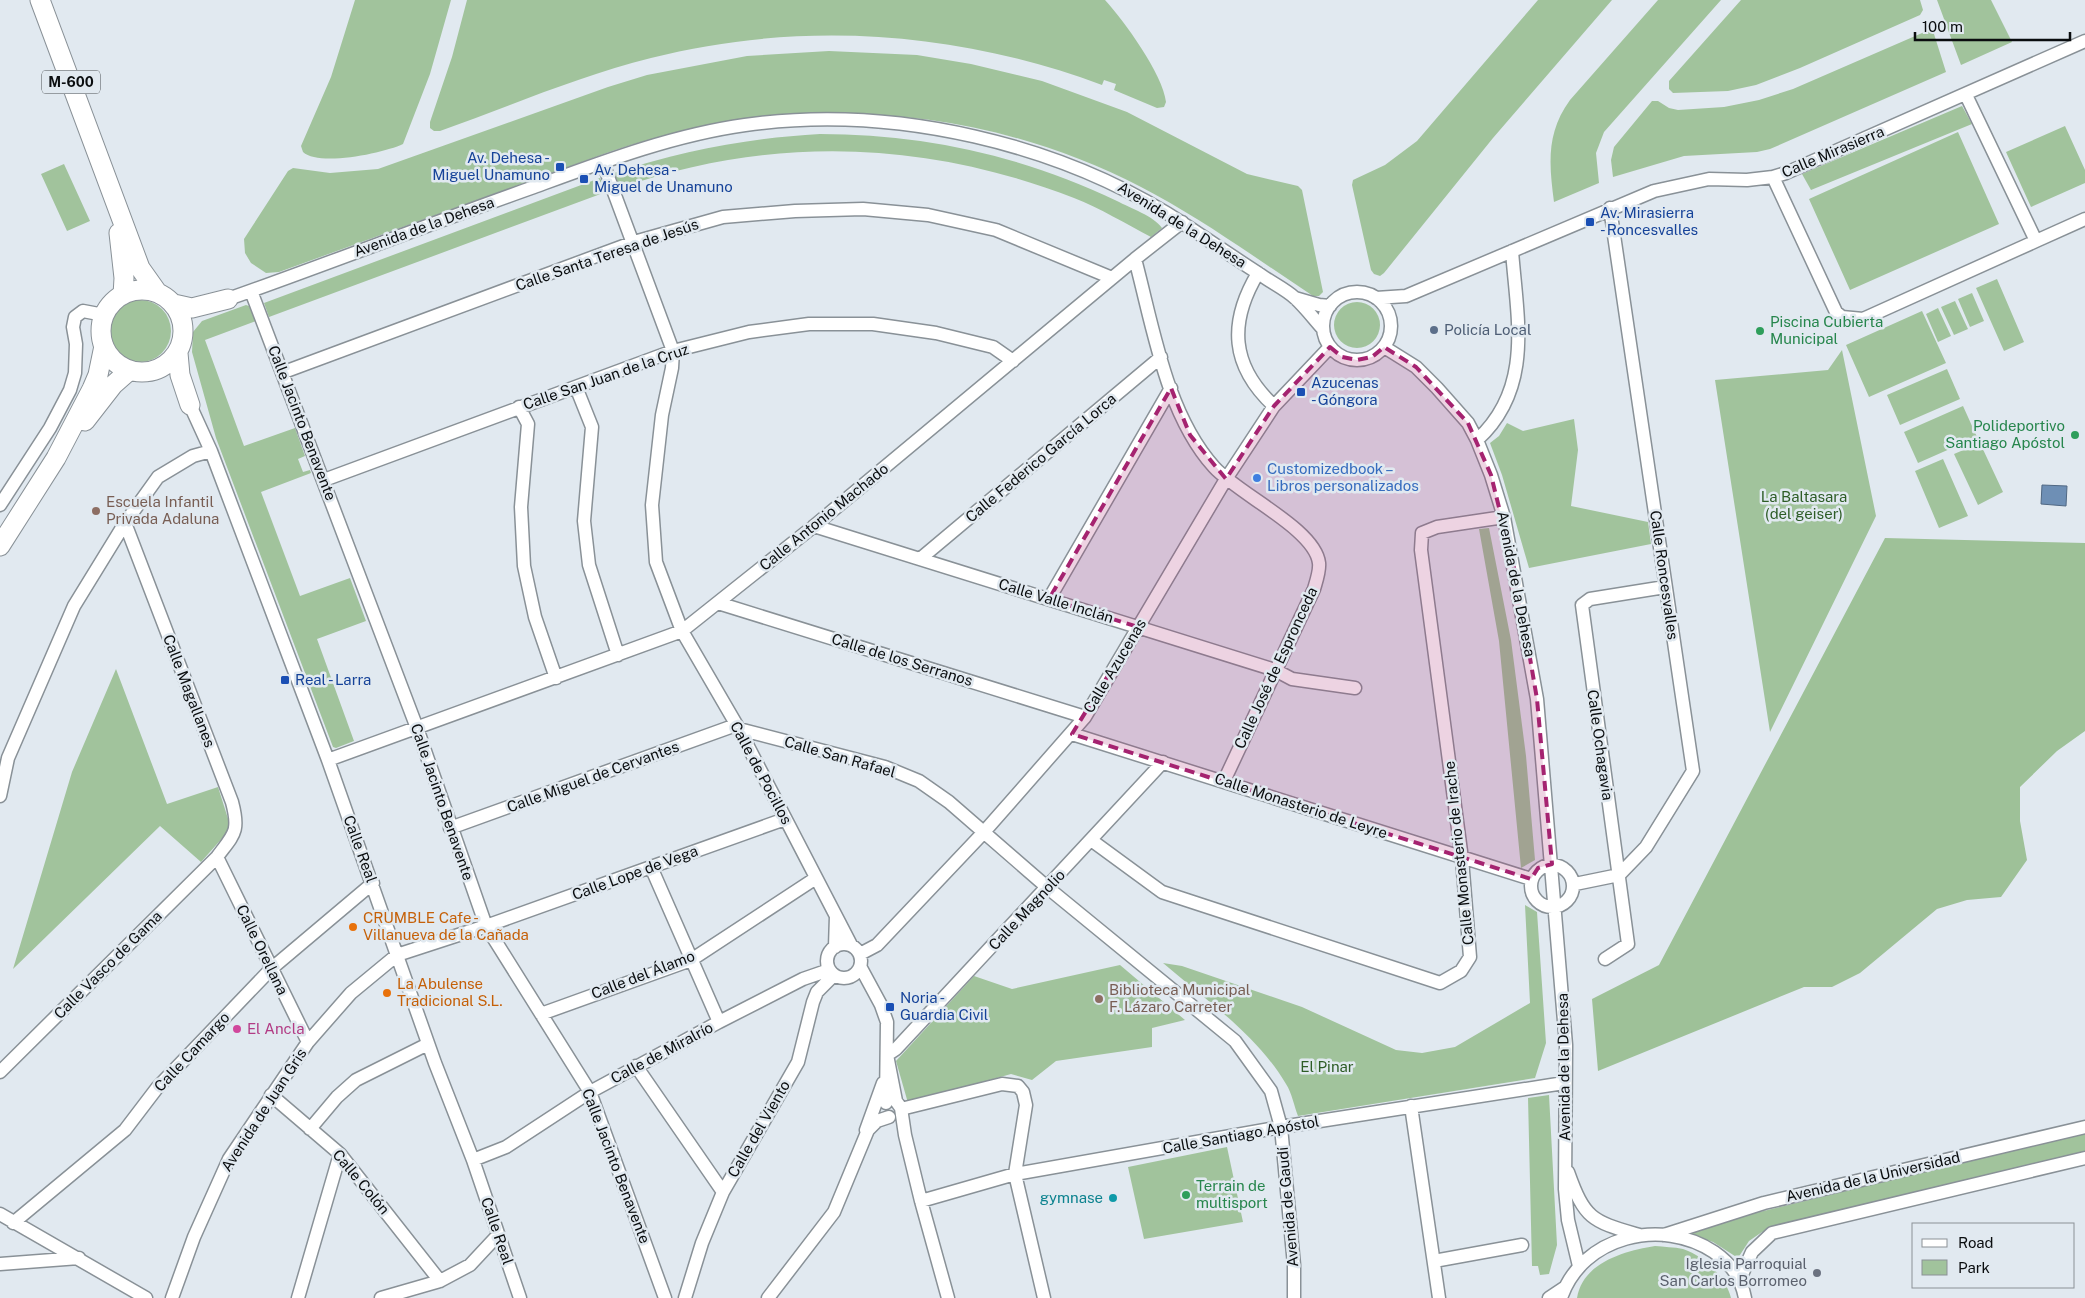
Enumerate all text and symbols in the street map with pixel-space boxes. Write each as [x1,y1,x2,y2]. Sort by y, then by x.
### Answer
scale bar [1915,10,2070,42]
text: 100 m [1922,18,1963,35]
road number: M-600 [42,70,100,94]
street label: Calle Mirasierra [1779,122,1887,181]
place label: Av. Dehesa - Miguel Unamuno [432,149,550,183]
marker: Av. Dehesa - Miguel Unamuno [554,161,566,173]
place label: Av. Dehesa - Miguel de Unamuno [594,161,733,195]
marker: Av. Dehesa - Miguel de Unamuno [578,173,590,185]
street label: Avenida de la Dehesa [1115,178,1250,271]
street label: Avenida de la Dehesa [351,193,496,260]
place label: Av. Mirasierra - Roncesvalles [1600,204,1698,238]
street label: Calle Santa Teresa de Jesús [513,215,701,294]
marker: Av. Mirasierra - Roncesvalles [1584,216,1596,228]
place label: Piscina Cubierta Municipal [1770,313,1883,347]
place label: Policía Local [1444,321,1531,338]
marker: Policía Local [1428,324,1440,336]
marker: Piscina Cubierta Municipal [1754,325,1766,337]
street label: Calle San Juan de la Cruz [521,340,691,413]
street label: Calle Jacinto Benavente [265,343,340,503]
place label: Azucenas - Góngora [1311,374,1379,408]
marker: Azucenas - Góngora [1295,386,1307,398]
street label: Calle Federico García Lorca [962,390,1119,526]
place label: Polideportivo Santiago Apóstol [1945,417,2065,451]
marker: Polideportivo Santiago Apóstol [2069,429,2081,441]
street label: Calle Antonio Machado [756,460,891,574]
place label: Customizedbook – Libros personalizados [1267,460,1419,494]
marker: Customizedbook – Libros personalizados [1251,472,1263,484]
park label: La Baltasara (del geiser) [1761,488,1847,522]
place label: Escuela Infantil Privada Adaluna [106,493,219,527]
marker: Escuela Infantil Privada Adaluna [90,505,102,517]
street label: Calle Roncesvalles [1647,509,1682,641]
street label: Avenida de la Dehesa [1494,510,1539,658]
street label: Calle Valle Inclán [997,575,1116,626]
street label: Calle José de Espronceda [1231,584,1320,751]
street label: Calle Azucenas [1080,616,1149,716]
street label: Calle de los Serranos [830,630,975,689]
street label: Calle Magallanes [160,632,219,750]
place label: Real - Larra [295,671,371,688]
marker: Real - Larra [279,674,291,686]
street label: Calle Ochagavia [1584,688,1617,801]
street label: Calle de Pocillos [727,718,796,827]
street label: Calle Jacinto Benavente [408,721,477,882]
street label: Calle San Rafael [783,732,898,781]
street label: Calle Miguel de Cervantes [504,737,681,816]
street label: Calle Monasterio de Irache [1440,760,1477,946]
street label: Calle Monasterio de Leyre [1213,770,1390,842]
street label: Calle Real [340,813,380,885]
street label: Calle Lope de Vega [570,842,700,903]
street label: Calle Magnolio [985,866,1068,953]
street label: Calle Orellana [233,902,292,998]
street label: Calle Vasco de Gama [50,907,165,1022]
place label: CRUMBLE Cafe - Villanueva de la Cañada [363,909,529,943]
marker: CRUMBLE Cafe - Villanueva de la Cañada [347,921,359,933]
street label: Calle del Álamo [589,947,697,1002]
place label: La Abulense Tradicional S.L. [397,975,503,1009]
place label: Biblioteca Municipal F. Lázaro Carreter [1109,981,1250,1015]
marker: La Abulense Tradicional S.L. [381,987,393,999]
place label: Noria - Guardia Civil [900,989,988,1023]
marker: Biblioteca Municipal F. Lázaro Carreter [1093,993,1105,1005]
street label: Avenida de la Dehesa [1554,993,1573,1141]
marker: Noria - Guardia Civil [884,1001,896,1013]
street label: Calle Camargo [151,1009,233,1095]
street label: Calle de Miralrío [608,1018,716,1087]
place label: El Ancla [247,1020,304,1037]
marker: El Ancla [231,1023,243,1035]
street label: Avenida de Juan Gris [218,1045,310,1174]
park label: El Pinar [1300,1058,1354,1075]
street label: Calle del Viento [724,1077,793,1180]
street label: Calle Jacinto Benavente [579,1086,654,1246]
street label: Calle Santiago Apóstol [1161,1112,1321,1157]
street label: Calle Colón [329,1146,393,1217]
street label: Avenida de Gaudí [1274,1146,1301,1268]
street label: Avenida de la Universidad [1784,1148,1962,1205]
place label: Terrain de multisport [1196,1177,1268,1211]
place label: gymnase [1040,1189,1103,1206]
marker: Terrain de multisport [1180,1189,1192,1201]
marker: gymnase [1107,1192,1119,1204]
street label: Calle Real [478,1195,517,1267]
legend [1912,1223,2075,1288]
text: Road [1958,1234,1994,1251]
place label: Iglesia Parroquial San Carlos Borromeo [1660,1255,1807,1289]
text: Park [1958,1259,1990,1276]
marker: Iglesia Parroquial San Carlos Borromeo [1811,1267,1823,1279]

